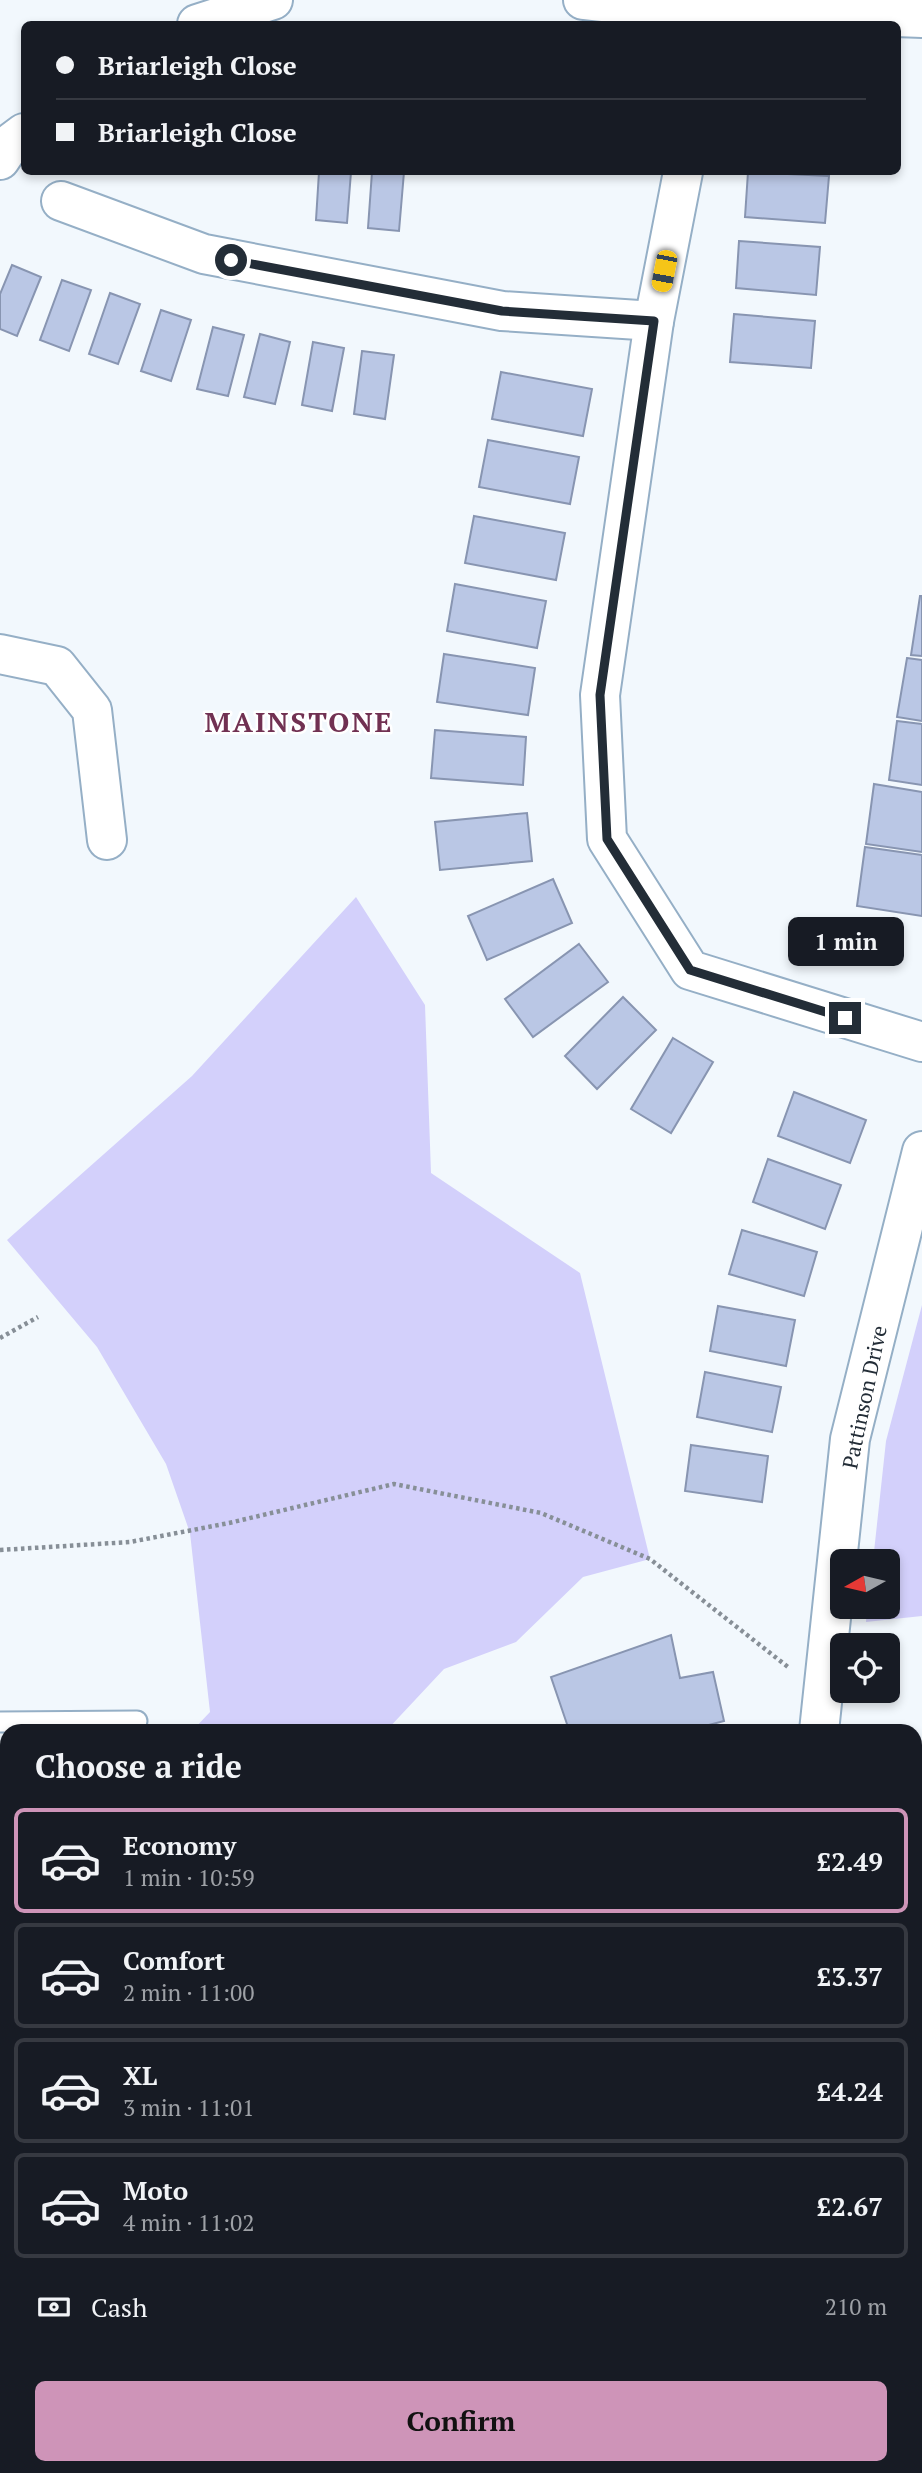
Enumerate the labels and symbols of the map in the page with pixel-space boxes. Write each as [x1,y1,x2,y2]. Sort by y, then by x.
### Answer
route start [215,244,247,276]
car [650,248,679,294]
district label: MAINSTONE [204,703,394,740]
callout: 1 min [787,916,903,965]
route end [829,1002,861,1034]
street label: Pattinson Drive [835,1323,893,1471]
north arrow [830,1549,900,1619]

